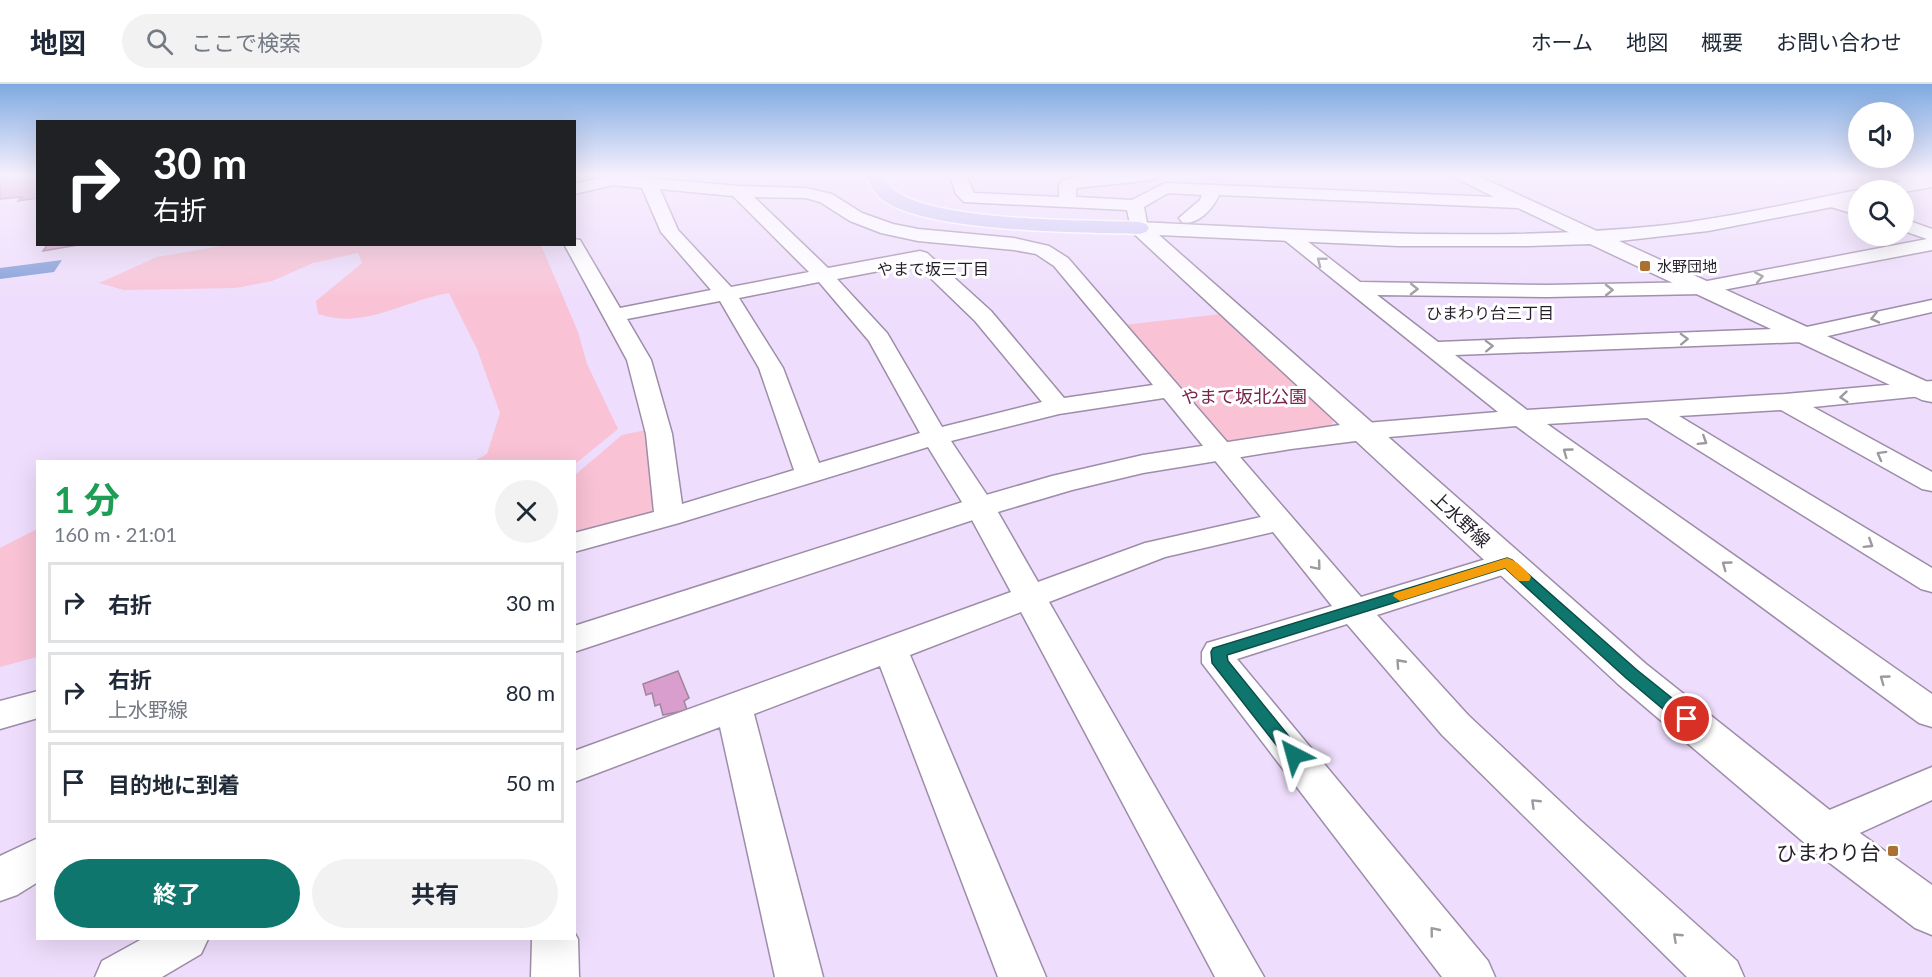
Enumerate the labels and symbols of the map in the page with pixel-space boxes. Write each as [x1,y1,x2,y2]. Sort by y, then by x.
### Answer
one-way arrow [1316,257,1327,268]
place label: 水野団地 [1657,257,1717,275]
district label: やまて坂三丁目 [877,259,989,278]
marker: 水野団地 [1638,259,1652,273]
one-way arrow [1754,271,1764,284]
one-way arrow [1409,283,1418,295]
one-way arrow [1604,284,1613,296]
district label: ひまわり台三丁目 [1426,303,1554,322]
one-way arrow [1870,311,1880,324]
one-way arrow [1680,333,1689,345]
one-way arrow [1485,340,1494,353]
park label: やまて坂北公園 [1181,385,1307,407]
one-way arrow [1839,390,1848,403]
one-way arrow [1697,434,1707,446]
one-way arrow [1563,448,1574,459]
one-way arrow [1877,451,1887,462]
street label: 上水野線 [1427,486,1495,552]
one-way arrow [1863,536,1873,548]
one-way arrow [1310,559,1321,570]
one-way arrow [1721,561,1732,572]
one-way arrow [1396,659,1407,669]
one-way arrow [1880,675,1891,686]
pin [1661,693,1712,744]
position arrow [1262,723,1326,787]
one-way arrow [1532,799,1542,810]
place label: ひまわり台 [1776,839,1881,864]
marker: ひまわり台 [1886,844,1900,858]
one-way arrow [1431,927,1442,938]
one-way arrow [1673,933,1684,944]

